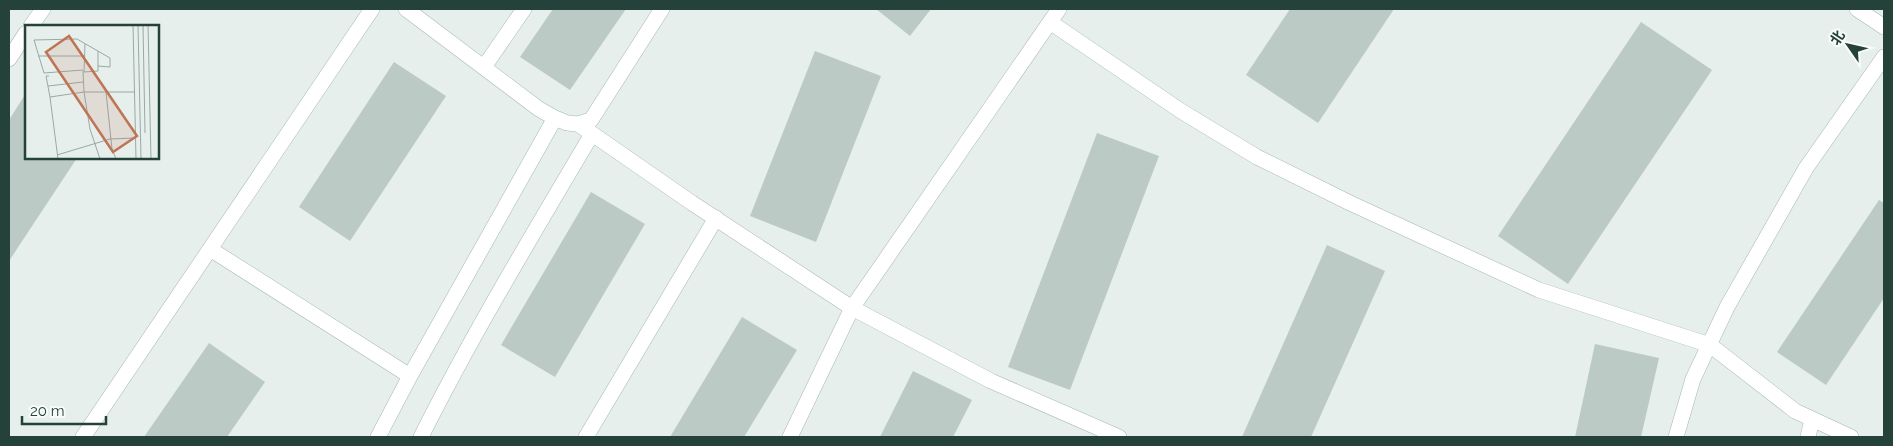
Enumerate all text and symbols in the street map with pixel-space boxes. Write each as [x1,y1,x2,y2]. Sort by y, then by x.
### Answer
north arrow [1823,20,1873,70]
inset map [25,25,159,159]
text: 北 [1827,27,1848,48]
scale bar [22,394,106,426]
text: 20 m [30,402,65,420]

